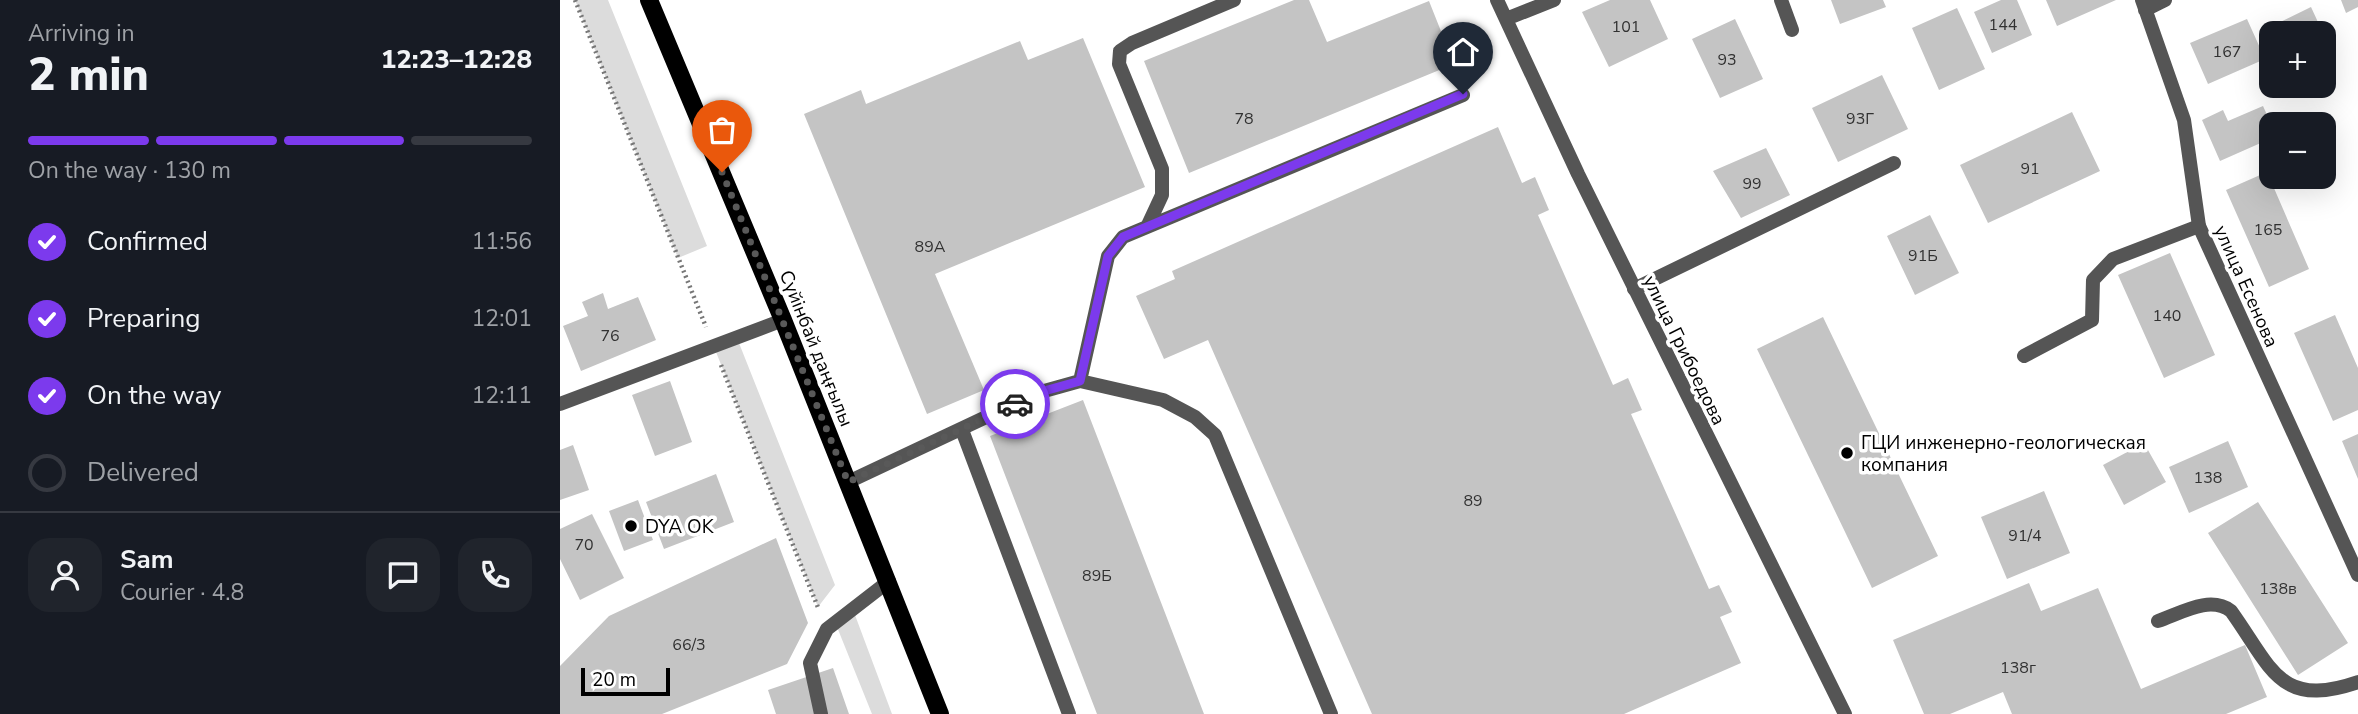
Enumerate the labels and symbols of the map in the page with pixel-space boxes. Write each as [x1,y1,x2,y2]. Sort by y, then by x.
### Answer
house number: 144 [1989,14,2018,36]
house number: 101 [1612,16,1640,38]
pin [1433,22,1493,94]
house number: 167 [2213,41,2241,63]
house number: 93 [1717,49,1737,71]
pin [692,100,752,172]
house number: 78 [1234,108,1254,130]
house number: 93Г [1846,108,1874,130]
house number: 91 [2020,158,2040,180]
house number: 99 [1742,173,1762,195]
house number: 165 [2254,219,2282,241]
street label: улица Есенова [2208,221,2285,351]
house number: 89А [915,236,946,258]
house number: 91Б [1908,245,1938,267]
street label: Сүйінбай даңғылы [773,266,859,430]
street label: улица Грибоедова [1637,271,1732,430]
house number: 140 [2153,305,2181,327]
house number: 76 [600,325,620,347]
courier [980,369,1050,439]
place label: ГЦИ инженерно-геологическая компания [1861,430,2146,478]
marker: ГЦИ инженерно-геологическая компания [1839,445,1855,461]
house number: 138 [2194,467,2222,489]
house number: 89 [1463,490,1483,512]
place label: DYA OK [645,514,715,540]
marker: DYA OK [623,518,639,534]
house number: 91/4 [2008,525,2042,547]
house number: 70 [574,534,594,556]
house number: 89Б [1082,565,1112,587]
house number: 138в [2259,578,2297,600]
house number: 66/3 [672,634,706,656]
house number: 138г [2000,657,2036,679]
scale bar [581,665,670,697]

